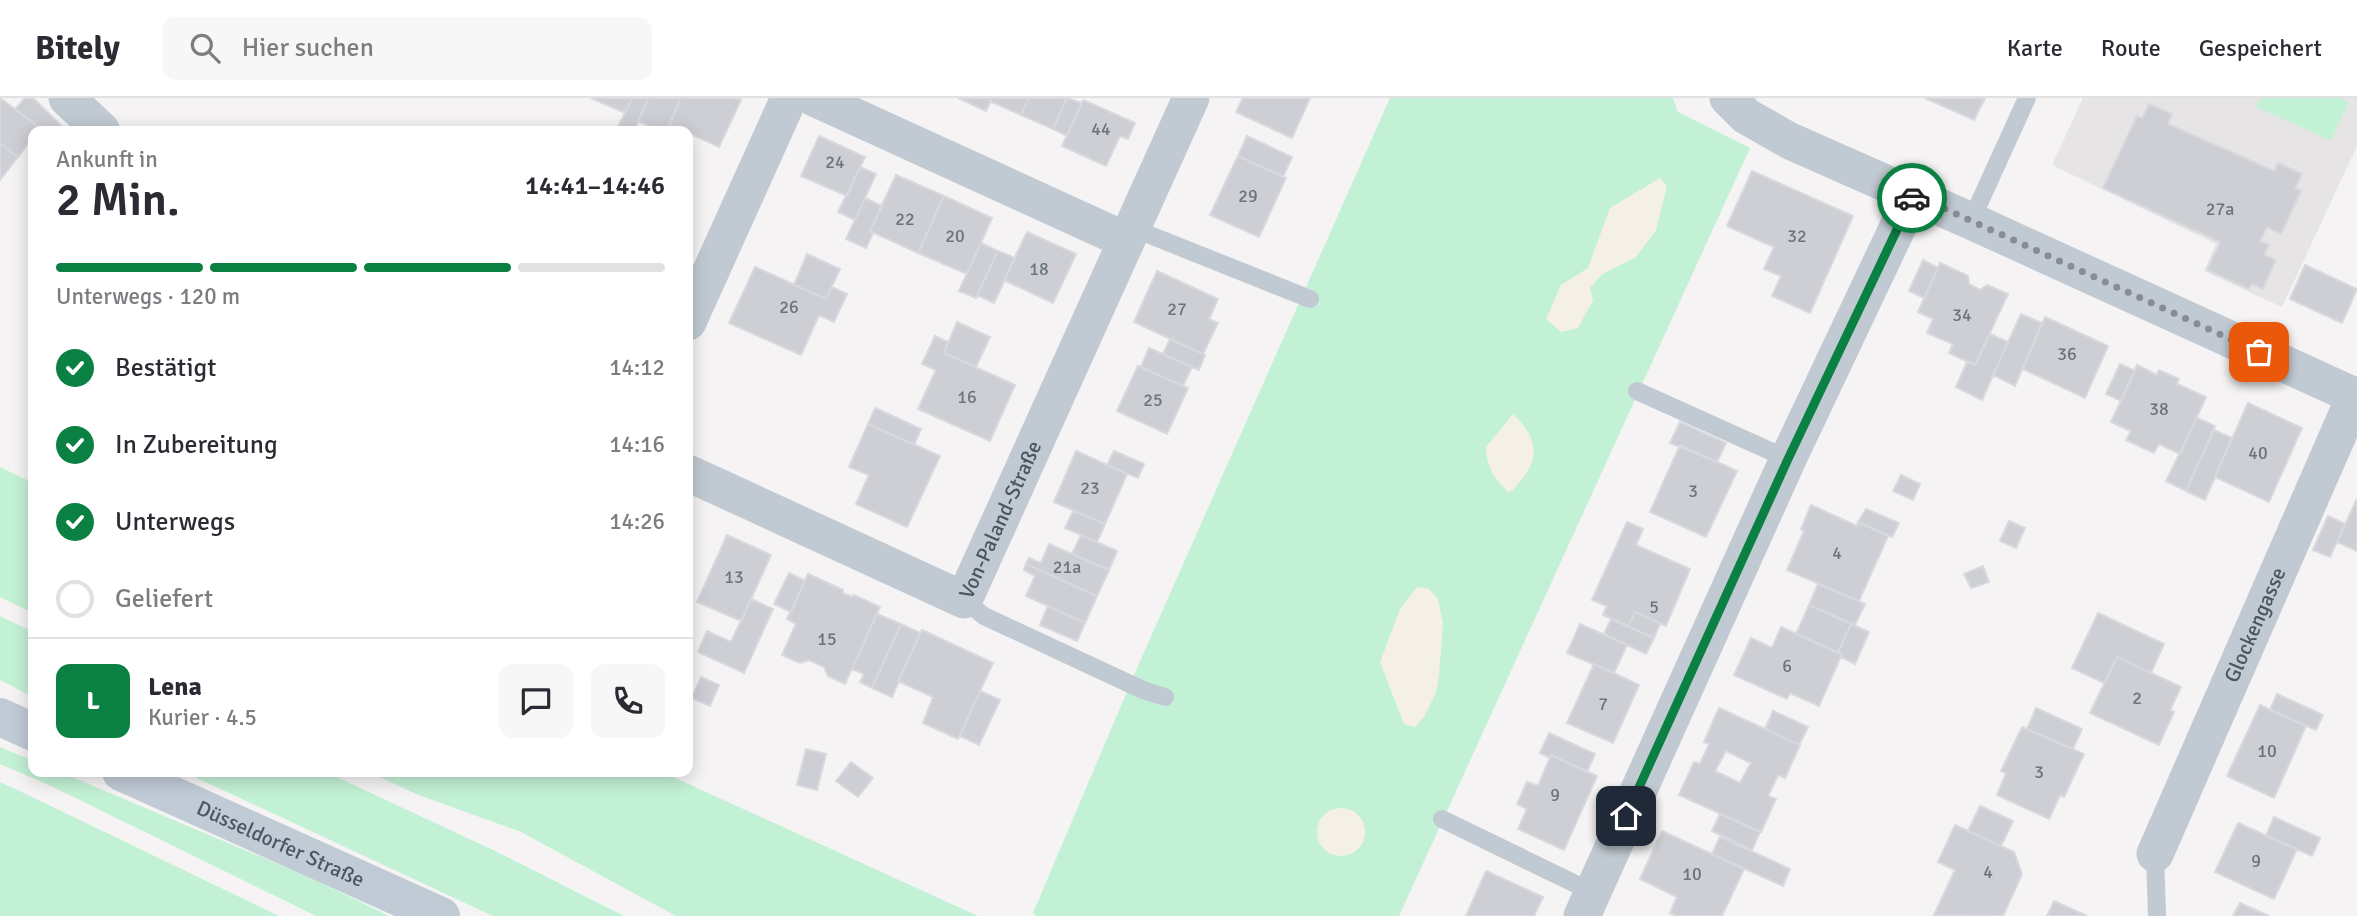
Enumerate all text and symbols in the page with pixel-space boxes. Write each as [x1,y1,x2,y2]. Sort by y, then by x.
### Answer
search box [162,17,652,80]
text: Bitely [35,28,120,69]
icon: search [186,29,224,67]
text: Hier suchen [242,32,374,64]
text: Karte [2007,33,2063,63]
text: Route [2101,33,2161,63]
text: Gespeichert [2199,33,2322,63]
house number: 44 [1091,118,1111,140]
text: Ankunft in [56,145,158,174]
house number: 24 [825,151,845,173]
courier [1877,163,1947,233]
text: 14:41–14:46 [525,170,665,202]
text: 2 Min. [56,172,180,228]
icon: car [1893,179,1931,217]
house number: 29 [1238,185,1258,207]
house number: 27a [2206,198,2234,220]
house number: 22 [895,208,915,230]
house number: 20 [945,225,965,247]
house number: 32 [1787,225,1807,247]
house number: 18 [1029,258,1049,280]
text: Unterwegs · 120 m [56,282,240,311]
house number: 26 [779,296,799,318]
house number: 27 [1167,298,1187,320]
house number: 34 [1952,304,1972,326]
pin [2229,322,2289,382]
icon: bag [2240,333,2278,371]
house number: 36 [2057,343,2077,365]
icon: check [56,349,94,387]
text: Bestätigt [115,352,216,384]
text: 14:12 [609,353,665,382]
house number: 16 [957,386,977,408]
house number: 25 [1143,389,1163,411]
house number: 38 [2149,398,2169,420]
icon: check [56,426,94,464]
text: In Zubereitung [115,429,278,461]
text: 14:16 [609,430,665,459]
street label: Von-Paland-Straße [953,437,1047,603]
house number: 40 [2248,442,2268,464]
house number: 23 [1080,477,1100,499]
house number: 3 [1688,480,1698,502]
icon: check [56,503,94,541]
text: Unterwegs [115,506,235,538]
text: 14:26 [609,507,665,536]
house number: 4 [1832,542,1842,564]
house number: 21a [1053,556,1081,578]
street label: Glockengasse [2219,563,2292,686]
house number: 13 [724,566,744,588]
text: Geliefert [115,583,213,615]
house number: 5 [1649,596,1659,618]
house number: 15 [817,628,837,650]
house number: 6 [1782,655,1792,677]
button: chat [499,664,573,738]
button: phone [591,664,665,738]
text: Lena [148,671,202,703]
text: L [86,685,100,717]
house number: 2 [2132,687,2142,709]
house number: 7 [1598,693,1608,715]
text: Kurier · 4.5 [148,703,257,732]
house number: 10 [2257,740,2277,762]
house number: 3 [2034,761,2044,783]
house number: 9 [1550,784,1560,806]
pin [1596,786,1656,846]
street label: Düsseldorfer Straße [193,795,369,893]
icon: home [1607,797,1645,835]
house number: 9 [2251,850,2261,872]
house number: 4 [1983,861,1993,883]
house number: 10 [1682,863,1702,885]

